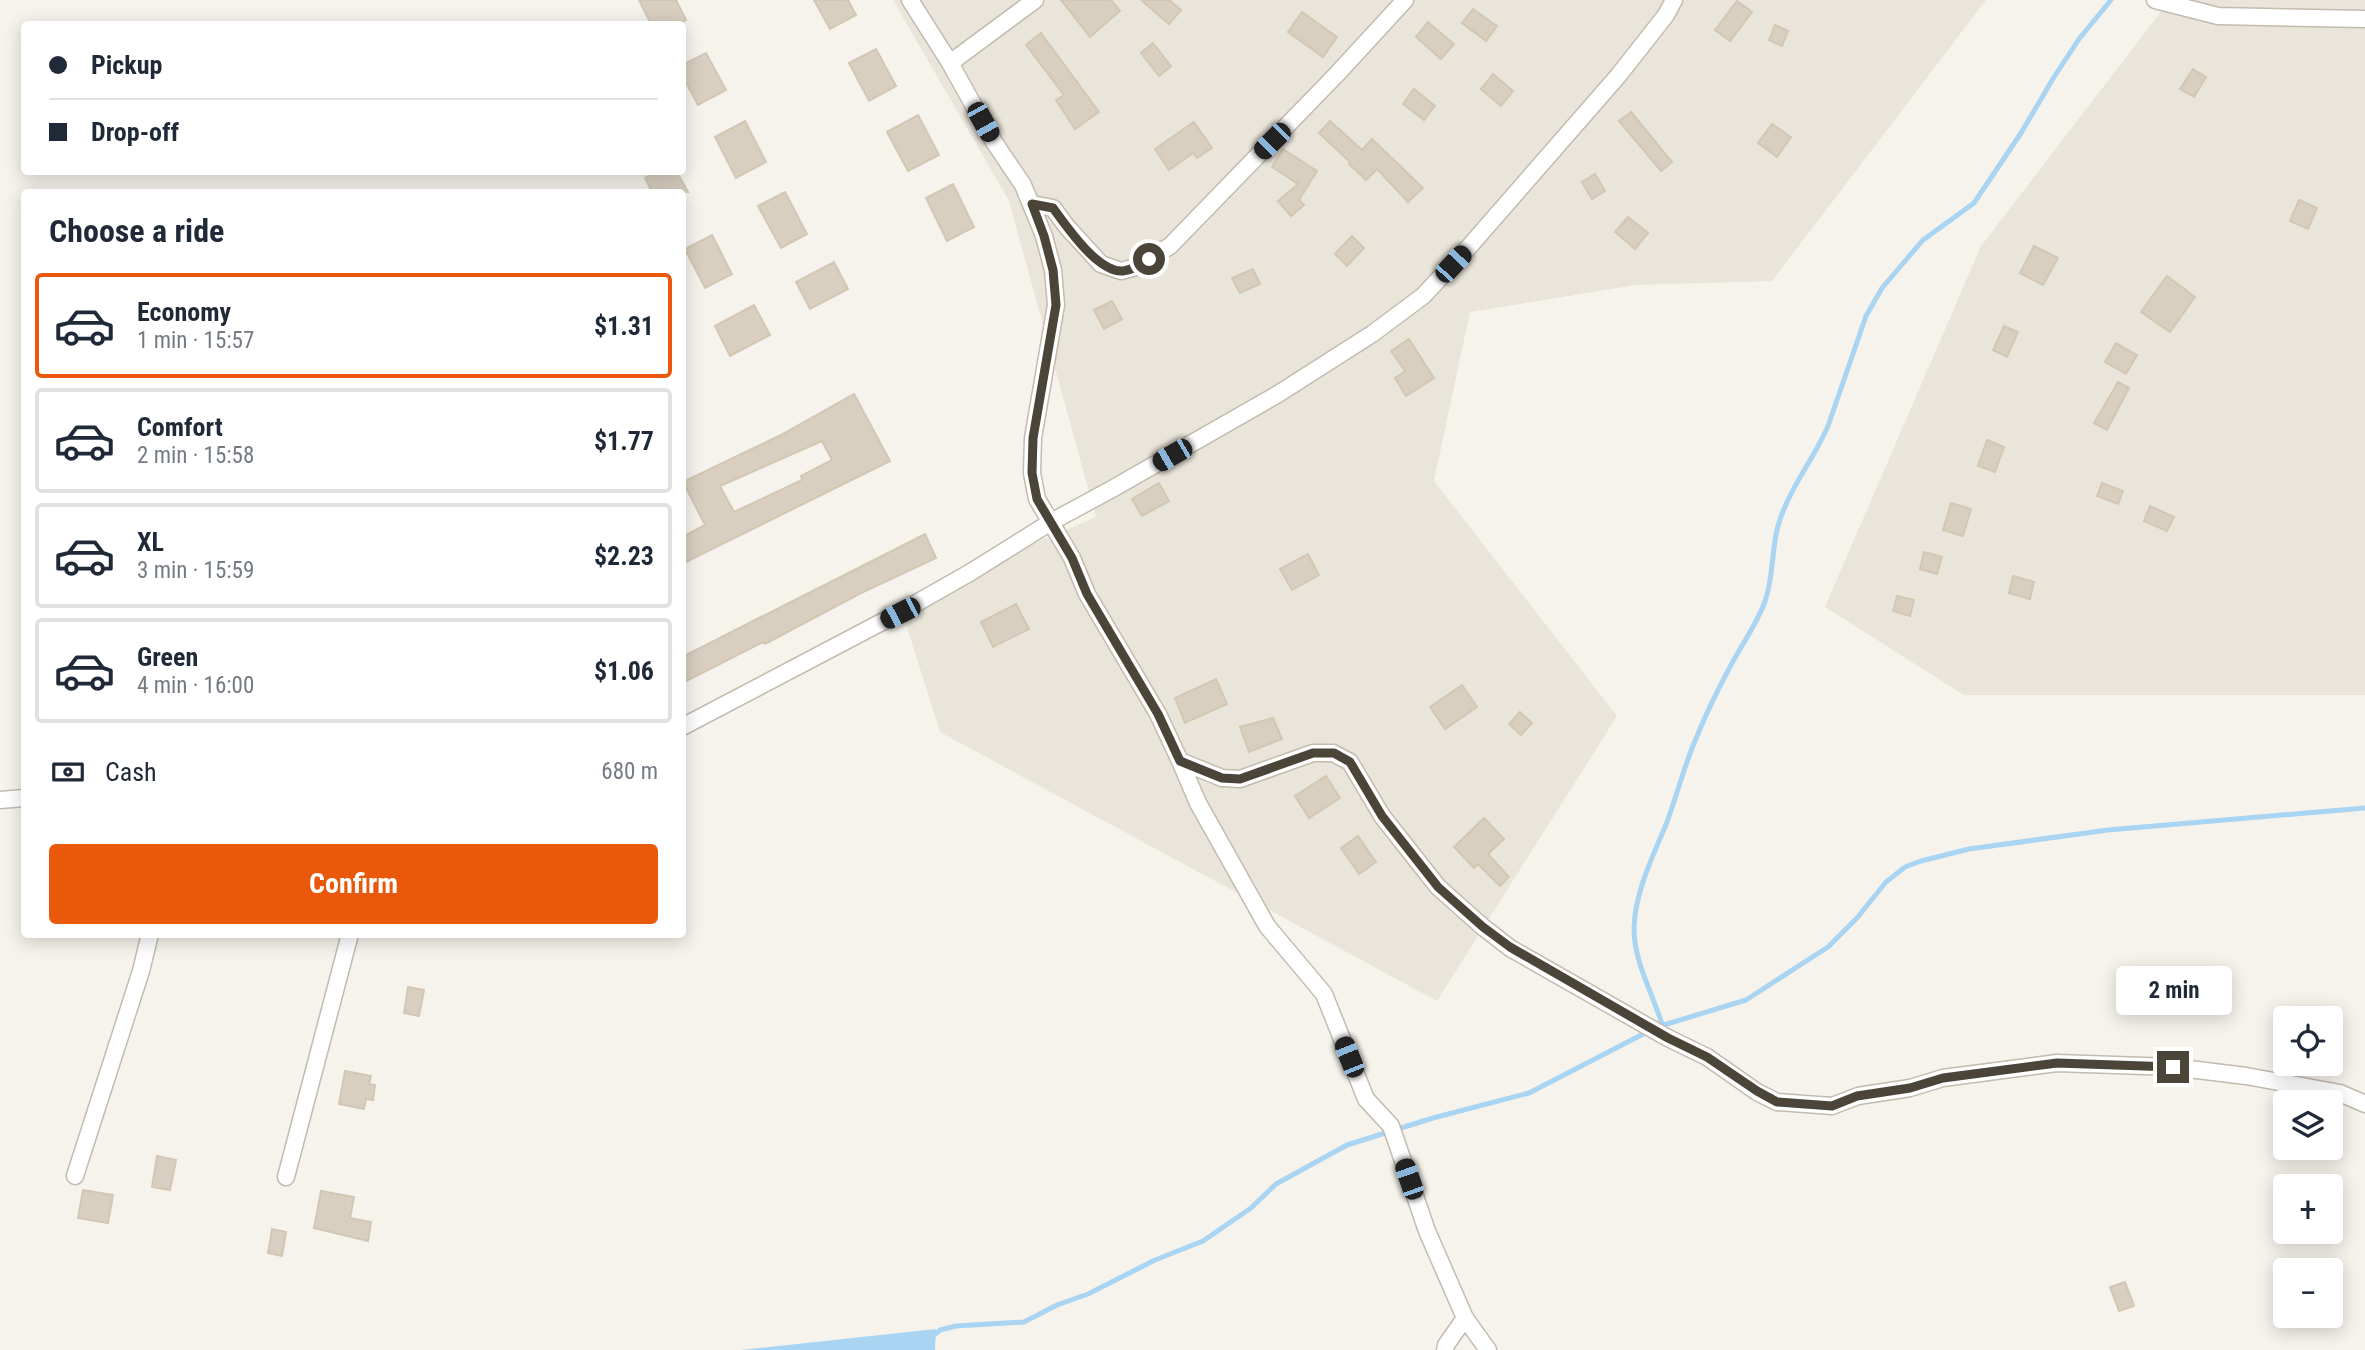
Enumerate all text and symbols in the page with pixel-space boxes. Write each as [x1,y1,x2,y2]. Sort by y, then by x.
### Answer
text: Pickup [91,50,162,80]
car [964,99,1003,145]
text: Drop-off [91,117,179,147]
car [1250,119,1295,163]
text: Choose a ride [49,212,224,250]
car [1431,241,1476,287]
route start [1133,243,1165,275]
icon: car [53,294,116,357]
text: Economy [137,297,231,327]
text: $1.31 [594,311,654,341]
text: 1 min · 15:57 [137,327,254,354]
icon: car [53,409,116,472]
text: Comfort [137,412,223,442]
text: $1.77 [594,426,654,456]
car [1149,435,1196,475]
text: 2 min · 15:58 [137,442,254,469]
icon: car [53,524,116,587]
text: XL [137,527,164,557]
text: $2.23 [594,541,654,571]
text: 3 min · 15:59 [137,557,254,584]
car [877,594,924,632]
icon: car [53,639,116,702]
text: Green [137,642,198,672]
text: $1.06 [594,656,654,686]
text: 4 min · 16:00 [137,672,254,699]
icon: cash [49,753,87,791]
text: Cash [105,757,157,787]
text: 680 m [601,758,658,785]
button: Confirm [49,844,658,924]
callout: 2 min [2115,965,2231,1014]
text: 2 min [2148,977,2200,1004]
map controls [2273,1006,2343,1328]
button: locate [2273,1006,2343,1076]
car [1332,1034,1367,1080]
route end [2157,1051,2189,1083]
button: layers [2273,1090,2343,1160]
car [1393,1156,1426,1202]
button: + [2273,1174,2343,1244]
button: − [2273,1258,2343,1328]

